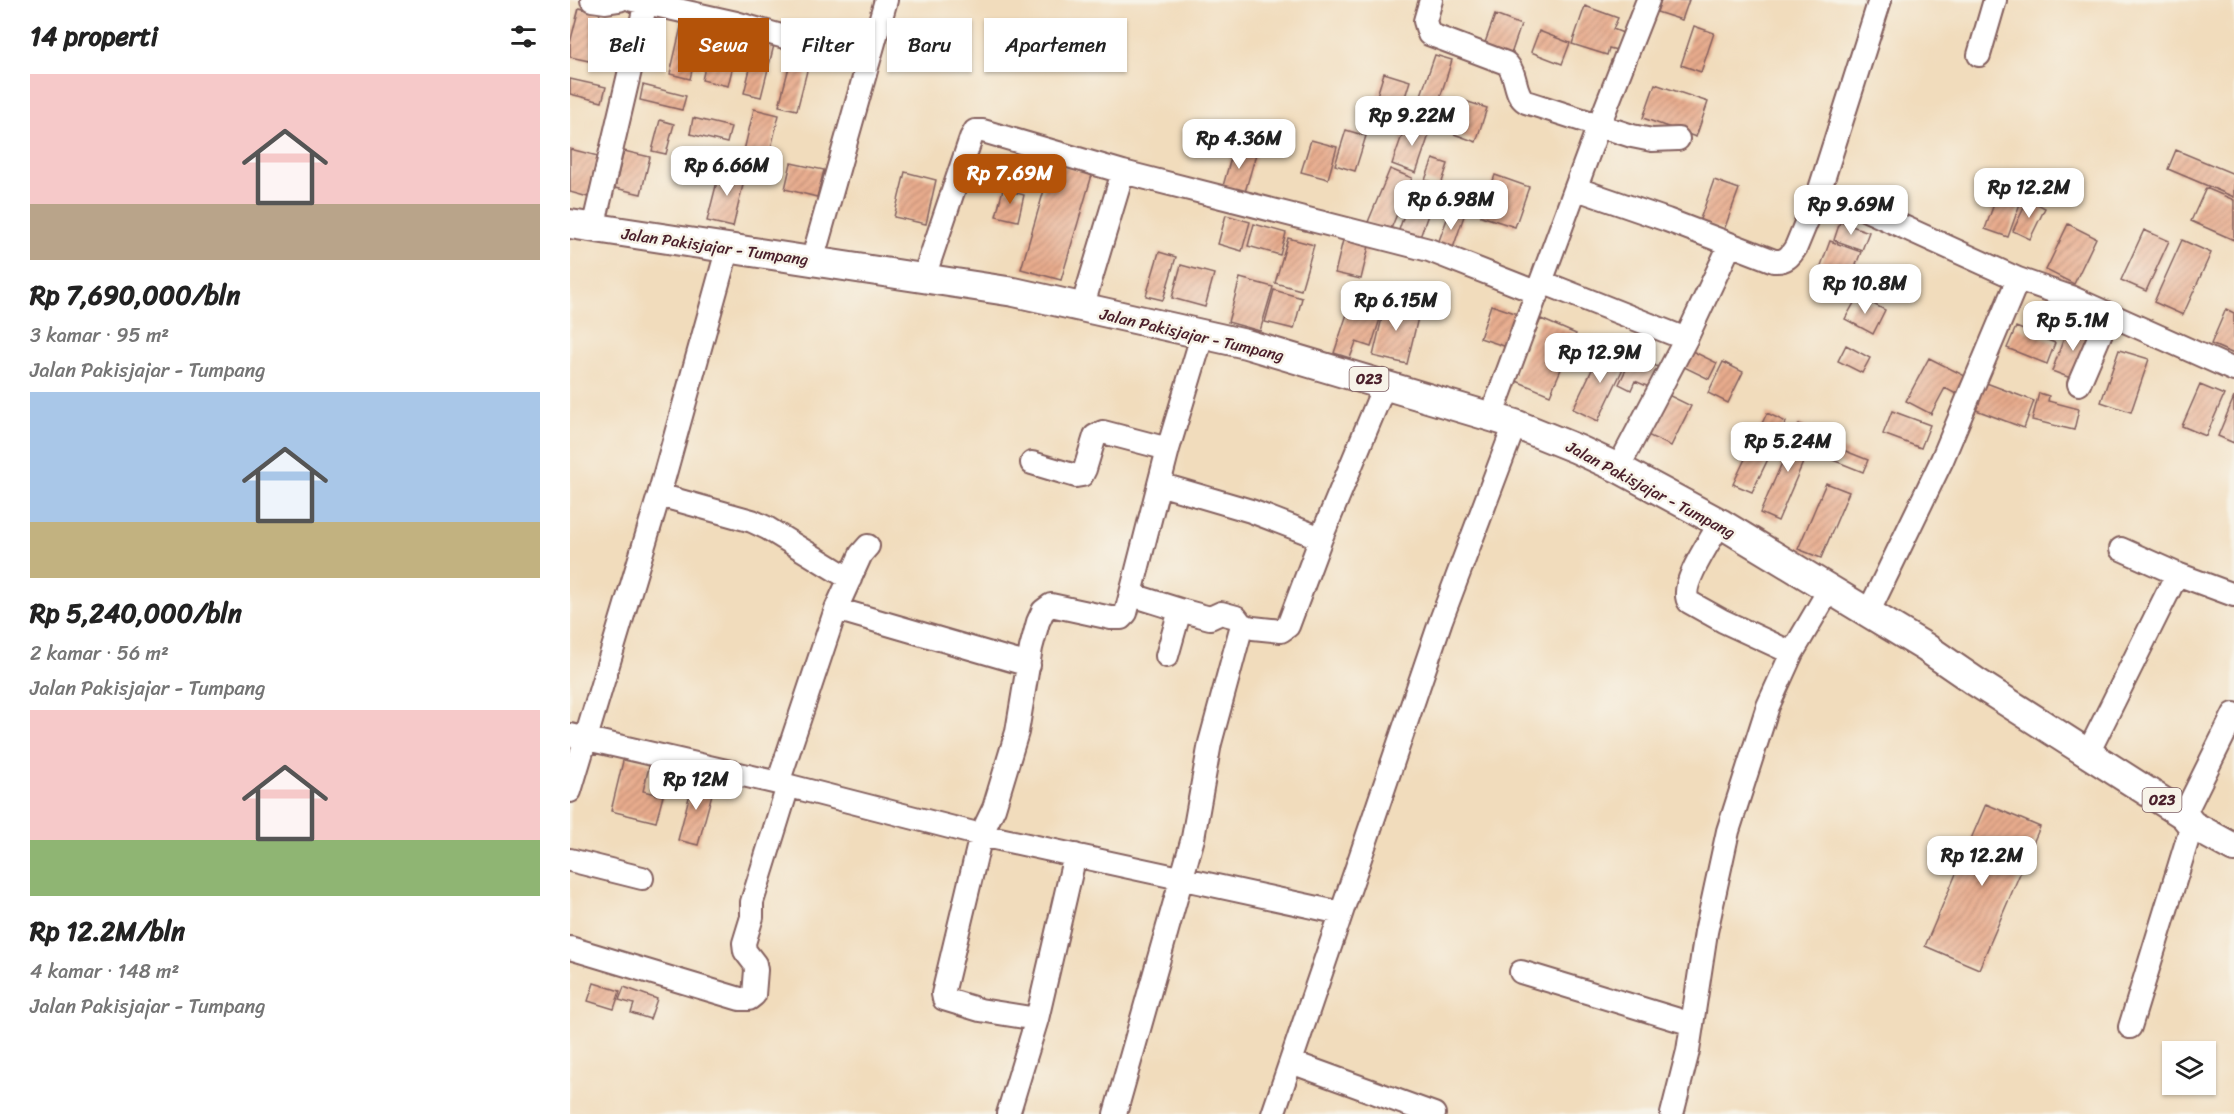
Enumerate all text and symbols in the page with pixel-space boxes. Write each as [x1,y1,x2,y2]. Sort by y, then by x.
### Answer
text: 14 properti [30,13,158,59]
chip: Beli [588,18,666,72]
chip: Sewa [678,18,769,72]
chip: Filter [781,18,875,72]
chip: Baru [887,18,972,72]
chip: Apartemen [984,18,1127,72]
icon: filters [507,20,540,53]
pin: Rp 9.22M [1350,96,1474,147]
text: Rp 9.22M [1369,98,1455,133]
icon: home [231,113,339,221]
pin: Rp 4.36M [1177,119,1301,170]
text: Rp 4.36M [1196,121,1282,156]
pin: Rp 6.66M [665,146,789,197]
text: Rp 6.66M [685,148,769,183]
pin: Rp 7.69M [948,154,1072,205]
text: Rp 7.69M [967,156,1053,191]
pin: Rp 12.2M [1967,168,2091,219]
text: Rp 12.2M [1988,170,2070,205]
pin: Rp 6.98M [1389,180,1513,231]
text: Rp 6.98M [1408,182,1494,217]
pin: Rp 9.69M [1789,185,1913,236]
text: Rp 9.69M [1808,187,1894,222]
street label: Jalan Pakisjajar - Tumpang [619,219,810,274]
pin: Rp 10.8M [1803,264,1927,315]
text: Rp 10.8M [1823,266,1907,301]
text: Rp 7,690,000/bln [30,272,240,318]
pin: Rp 6.15M [1334,281,1458,332]
text: Rp 6.15M [1355,283,1437,318]
street label: Jalan Pakisjajar - Tumpang [1096,299,1287,370]
pin: Rp 5.1M [2018,301,2128,352]
text: Rp 5.1M [2037,303,2109,338]
text: 3 kamar · 95 m² [30,318,169,353]
pin: Rp 12.9M [1538,333,1662,384]
text: Rp 12.9M [1559,335,1641,370]
text: Jalan Pakisjajar - Tumpang [30,353,265,388]
road number: 023 [1350,367,1388,391]
pin: Rp 5.24M [1726,422,1850,473]
text: Rp 5.24M [1745,424,1831,459]
icon: home [231,431,339,539]
street label: Jalan Pakisjajar - Tumpang [1560,432,1741,546]
text: Rp 5,240,000/bln [30,590,242,636]
text: 2 kamar · 56 m² [30,636,169,671]
text: Jalan Pakisjajar - Tumpang [30,671,265,706]
icon: home [231,749,339,857]
pin: Rp 12M [647,760,745,811]
text: Rp 12M [663,762,729,797]
road number: 023 [2142,788,2182,812]
pin: Rp 12.2M [1920,836,2044,887]
text: Rp 12.2M [1941,838,2023,873]
text: Rp 12.2M/bln [30,908,185,954]
text: 4 kamar · 148 m² [30,954,179,989]
text: Jalan Pakisjajar - Tumpang [30,989,265,1024]
map controls [2162,1041,2216,1095]
button: layers [2162,1041,2216,1095]

